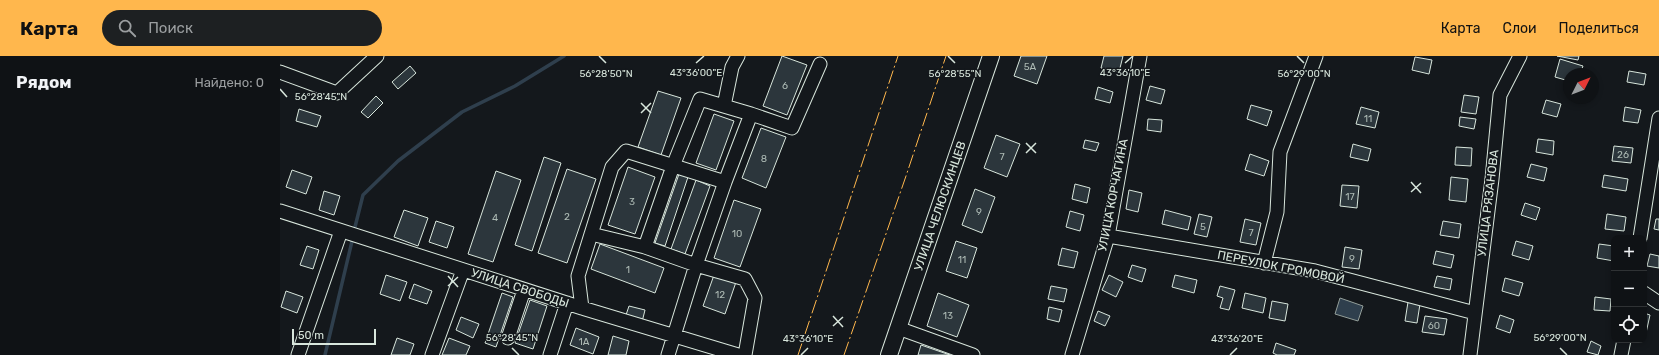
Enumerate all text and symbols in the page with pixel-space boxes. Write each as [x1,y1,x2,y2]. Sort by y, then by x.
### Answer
search box [102,10,382,46]
text: Карта [20,17,78,40]
icon: search [116,17,138,39]
text: Поиск [148,19,193,37]
text: Карта [1441,20,1481,37]
text: Слои [1503,20,1537,37]
text: Поделиться [1559,20,1639,37]
house number: 5А [1024,61,1037,73]
text: 43°36'00"E [670,67,722,79]
text: 43°36'10"E [1100,67,1150,79]
text: 56°28'50"N [579,68,633,80]
text: 56°28'55"N [929,68,981,80]
text: 56°29'00"N [1277,68,1331,80]
north arrow [1563,68,1599,104]
text: Рядом [16,72,72,92]
text: Найдено: 0 [194,75,264,90]
house number: 6 [782,80,788,92]
text: 56°28'45"N [295,91,347,103]
house number: 11 [1364,113,1372,125]
street label: УЛИЦА КОРЧАГИНА [1095,137,1131,253]
street label: УЛИЦА ЧЕЛЮСКИНЦЕВ [911,139,969,273]
street label: УЛИЦА РЯЗАНОВА [1474,149,1502,257]
house number: 26 [1617,149,1629,161]
house number: 7 [999,151,1005,163]
house number: 8 [761,153,767,165]
house number: 17 [1345,191,1355,203]
house number: 3 [629,196,635,208]
house number: 9 [976,206,982,218]
house number: 2 [564,211,570,223]
house number: 4 [492,212,498,224]
house number: 5 [1200,221,1206,233]
house number: 7 [1248,227,1254,239]
house number: 10 [732,228,742,240]
map controls [1611,235,1647,343]
button: + [1611,235,1647,271]
street label: ПЕРЕУЛОК ГРОМОВОЙ [1216,248,1346,286]
house number: 9 [1349,253,1355,265]
house number: 11 [958,254,966,266]
house number: 1 [626,264,630,276]
street label: УЛИЦА СВОБОДЫ [469,266,571,310]
button: − [1611,271,1647,307]
house number: 12 [715,289,725,301]
button: locate [1611,307,1647,343]
house number: 13 [943,310,953,322]
house number: 60 [1428,320,1440,332]
scale bar [292,327,376,346]
text: 50 m [298,329,324,342]
text: 56°28'45"N [486,332,538,344]
text: 56°29'00"N [1533,332,1587,344]
text: 43°36'10"E [783,333,833,345]
text: 43°36'20"E [1211,333,1263,345]
house number: 1А [579,336,590,348]

